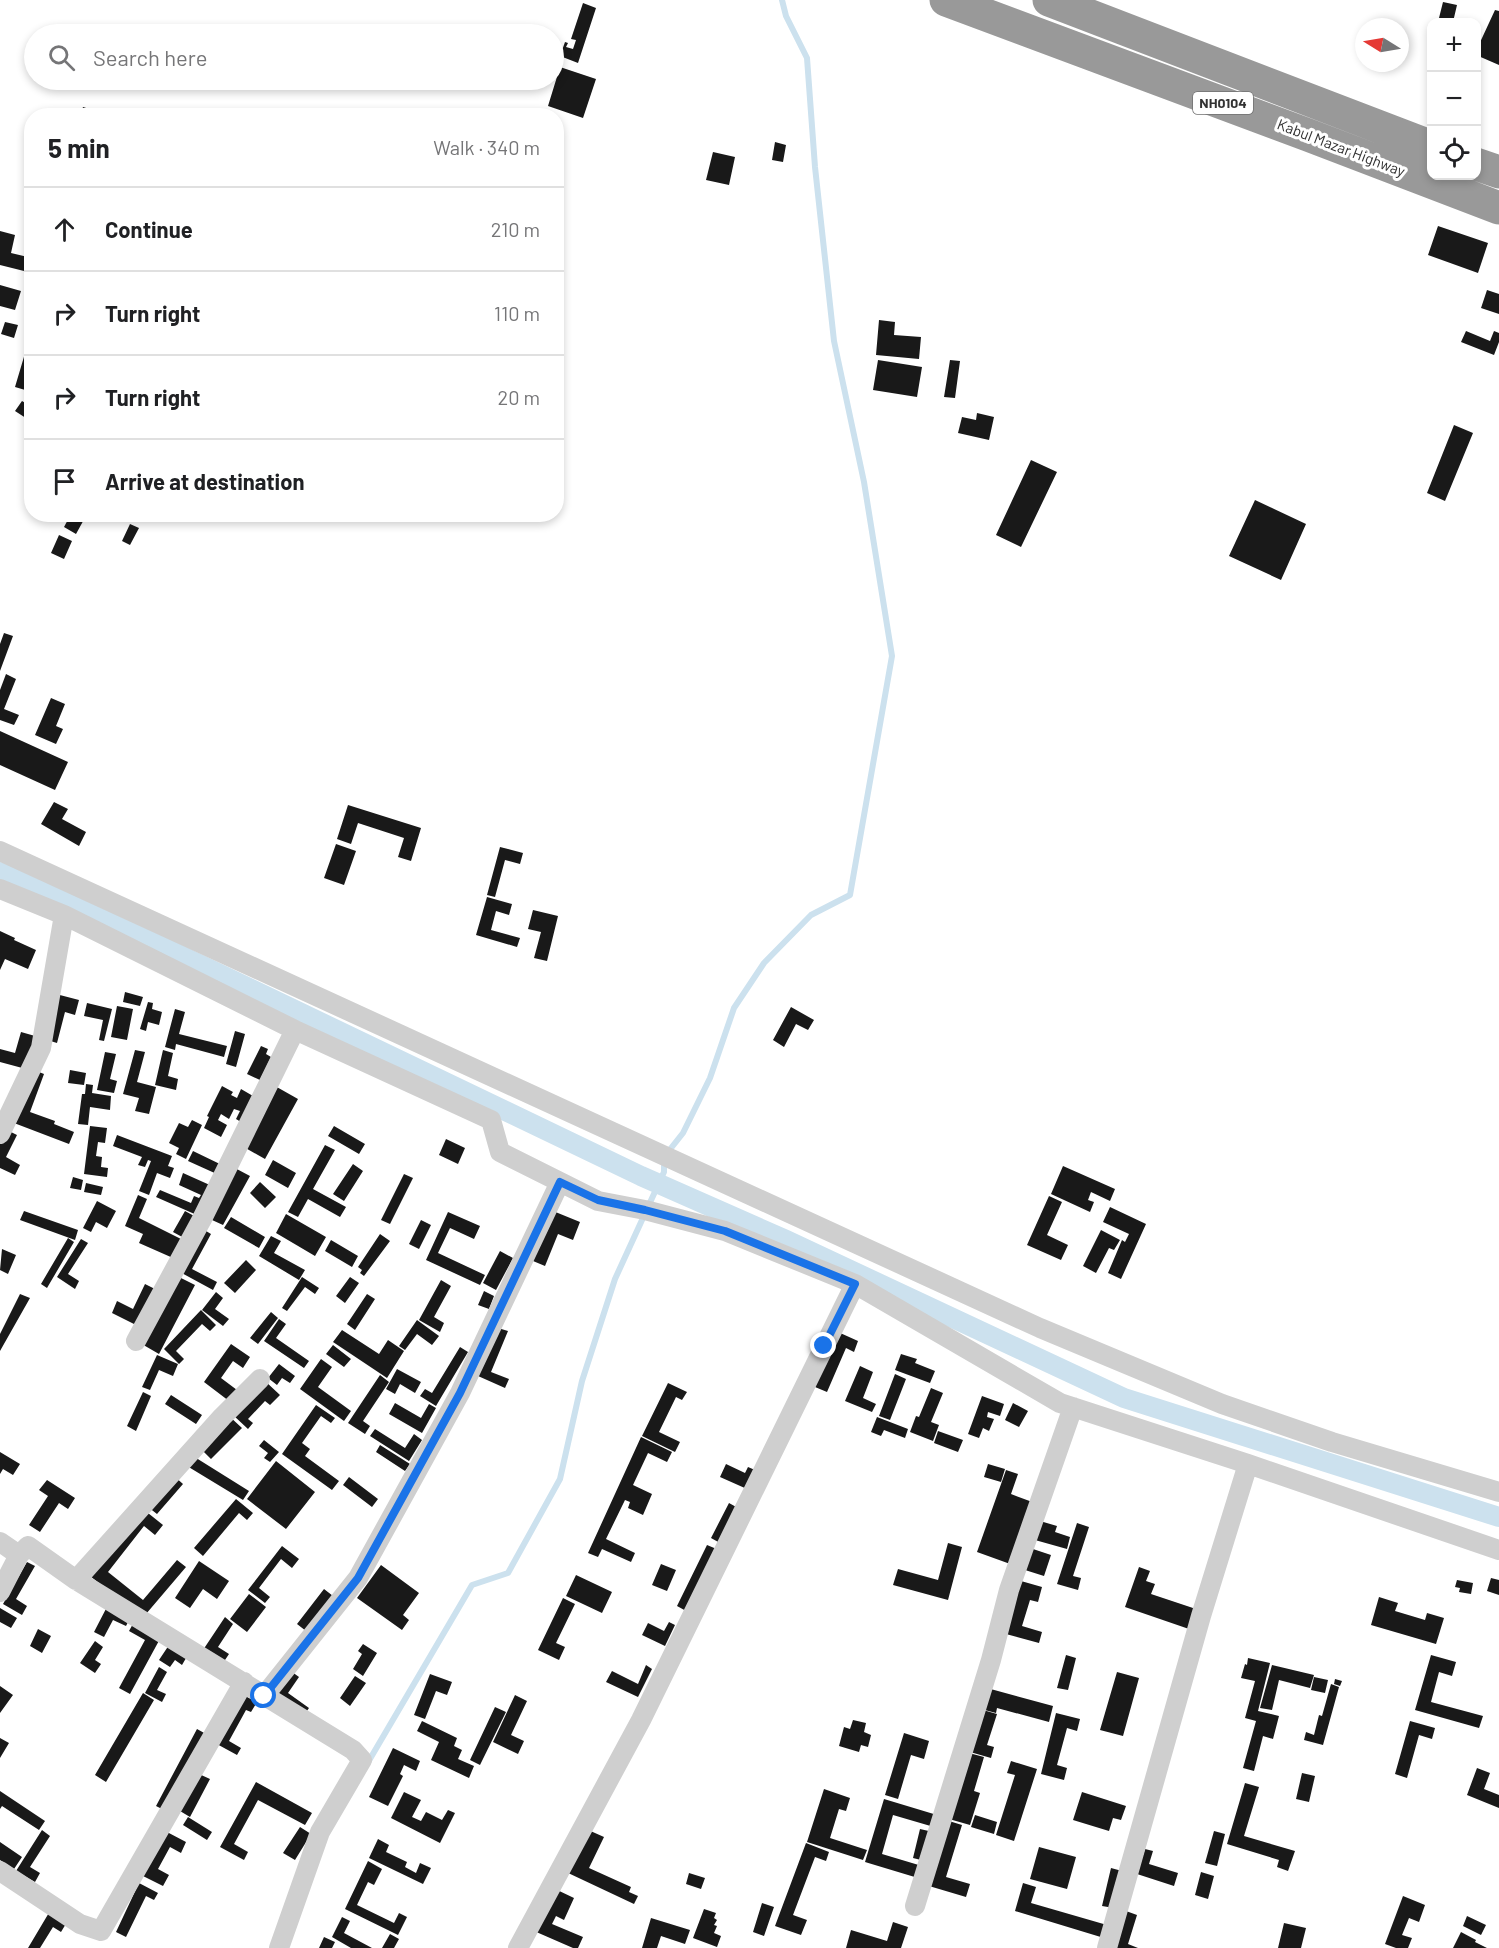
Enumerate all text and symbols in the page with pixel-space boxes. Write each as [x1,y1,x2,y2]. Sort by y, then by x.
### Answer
north arrow [1355,18,1409,72]
map controls [1427,18,1481,180]
button: + [1427,18,1481,72]
search box [24,24,564,90]
icon: search [45,41,78,74]
text: Search here [93,44,207,70]
button: − [1427,72,1481,126]
road number: NH0104 [1193,92,1253,114]
street label: Kabul Mazar Highway [1275,114,1408,180]
button: locate [1427,126,1481,180]
text: 5 min [48,132,110,163]
text: Walk · 340 m [433,135,540,159]
icon: ahead [48,213,81,246]
text: Continue [105,216,193,242]
text: 210 m [491,217,540,241]
icon: right [48,297,81,330]
text: Turn right [105,300,200,326]
text: 110 m [494,301,540,325]
icon: right [48,381,81,414]
text: Turn right [105,384,200,410]
text: 20 m [497,385,540,409]
icon: arrive [48,465,81,498]
text: Arrive at destination [105,468,304,494]
route end [810,1332,836,1358]
route start [250,1682,276,1708]

